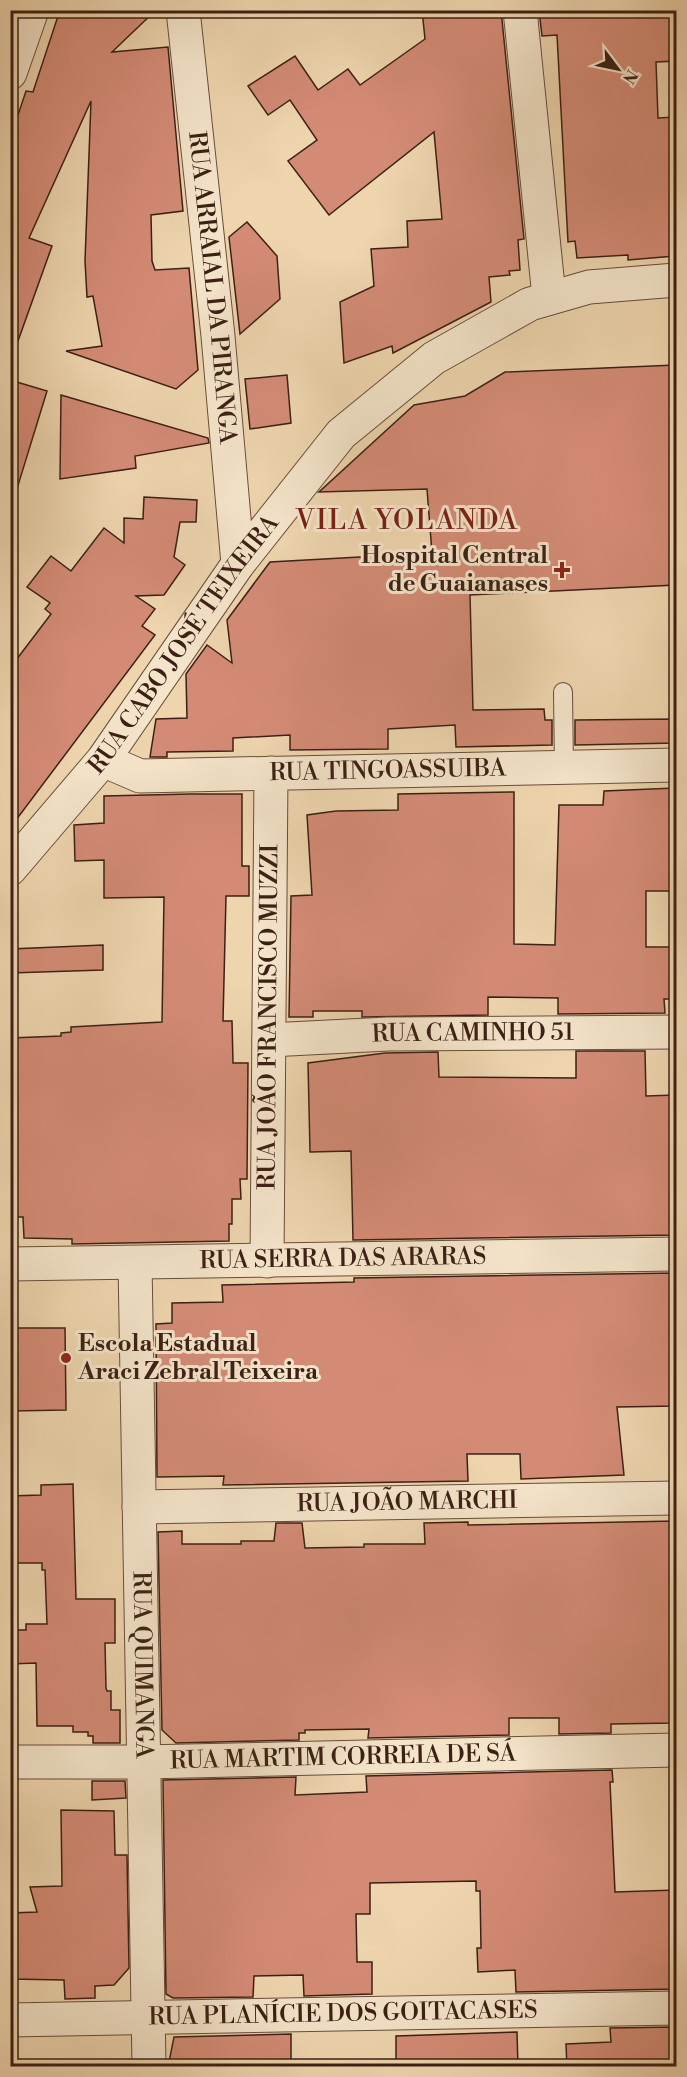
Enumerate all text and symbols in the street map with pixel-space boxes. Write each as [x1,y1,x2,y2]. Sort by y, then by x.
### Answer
north arrow [588,39,648,99]
text: N [618,66,642,87]
street label: RUA ARRAIAL DA PIRANGA [181,130,242,446]
district label: VILA YOLANDA [294,504,519,538]
street label: RUA CABO JOSÉ TEIXEIRA [82,509,286,781]
place label: Hospital Central de Guaianases [361,541,548,599]
marker: Hospital Central de Guaianases [553,561,571,579]
street label: RUA TINGOASSUIBA [269,753,507,788]
street label: RUA JOÃO FRANCISCO MUZZI [252,844,285,1190]
street label: RUA CAMINHO 51 [371,1018,575,1050]
street label: RUA SERRA DAS ARARAS [199,1242,487,1276]
place label: Escola Estadual Araci Zebral Teixeira [77,1329,319,1387]
marker: Escola Estadual Araci Zebral Teixeira [59,1351,73,1365]
street label: RUA JOÃO MARCHI [296,1486,518,1519]
street label: RUA QUIMANGA [125,1571,159,1759]
street label: RUA MARTIM CORREIA DE SÁ [169,1738,517,1776]
street label: RUA PLANÍCIE DOS GOITACASES [148,1995,538,2033]

